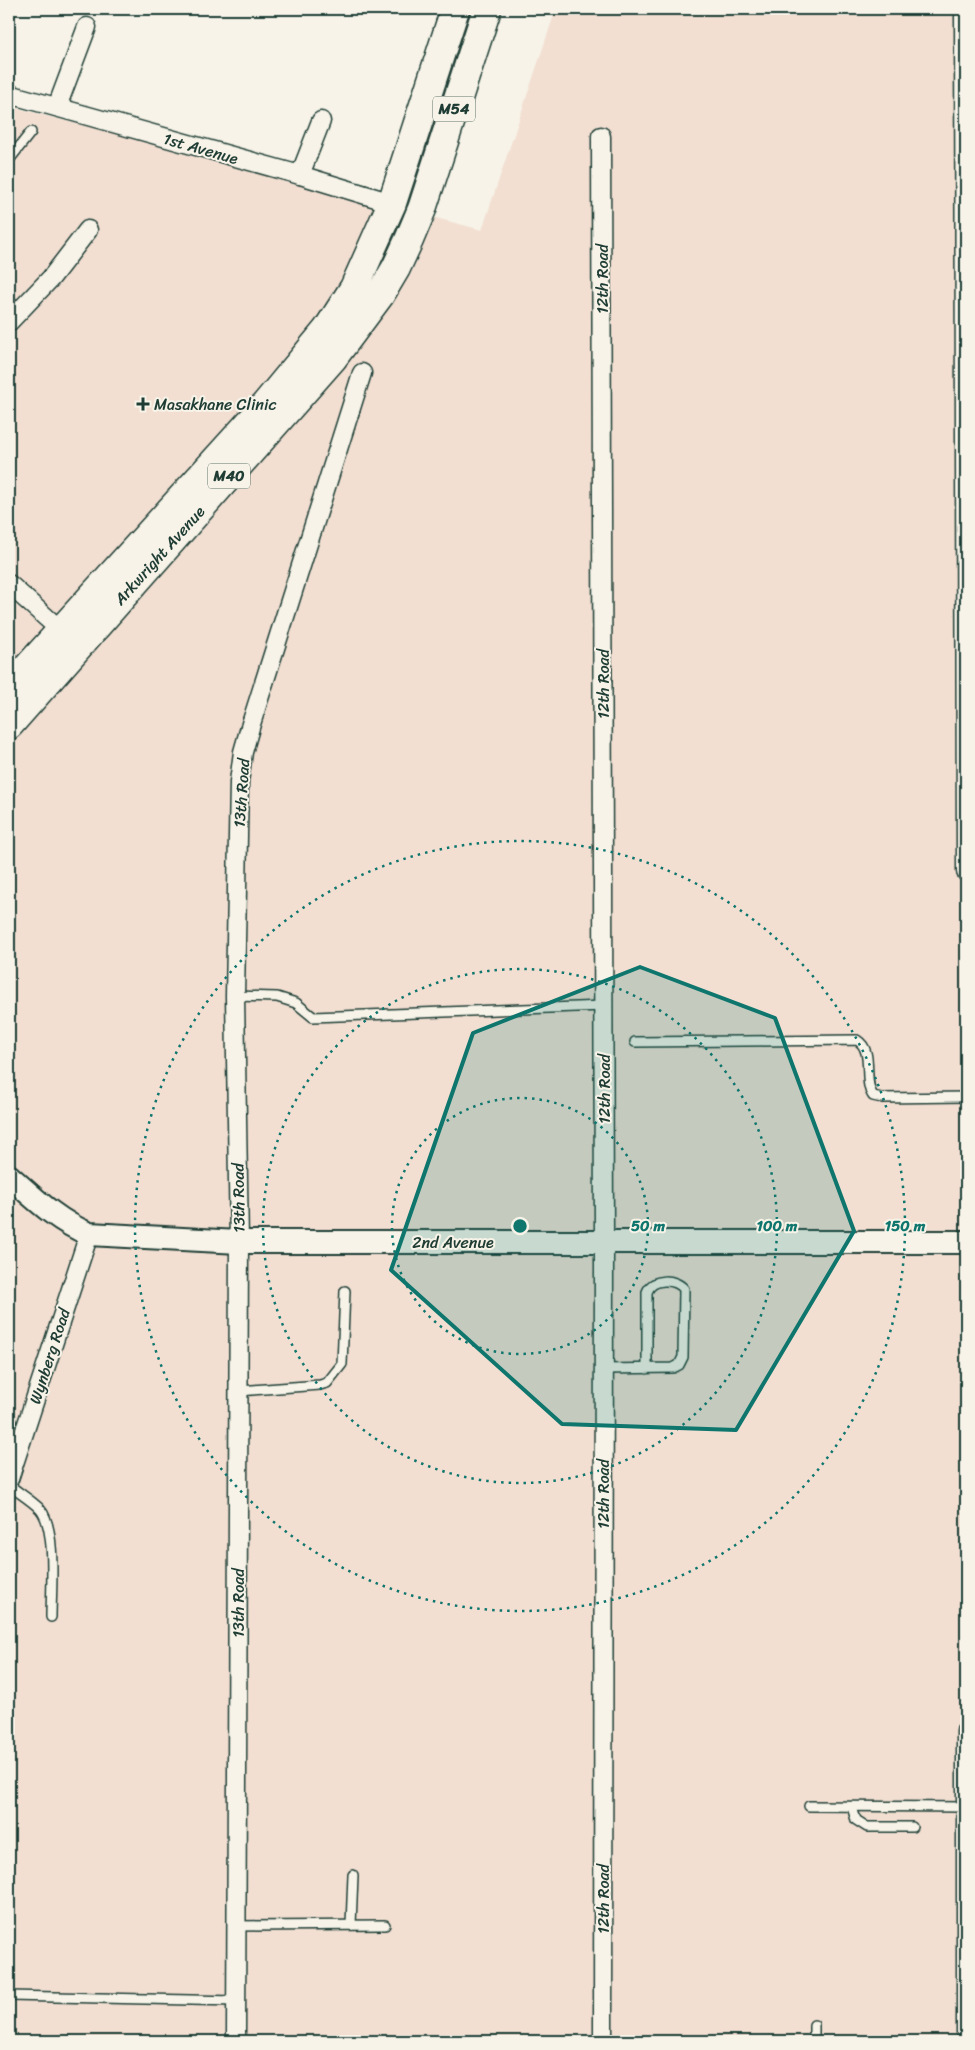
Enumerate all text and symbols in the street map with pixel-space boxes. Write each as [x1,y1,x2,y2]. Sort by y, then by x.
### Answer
road number: M54 [433,96,475,122]
street label: 1st Avenue [160,124,242,173]
street label: 12th Road [588,242,617,314]
place label: Masakhane Clinic [154,390,276,419]
marker: Masakhane Clinic [136,397,150,411]
road number: M40 [208,464,250,488]
street label: Arkwright Avenue [106,498,213,613]
street label: 12th Road [589,647,618,719]
street label: 13th Road [225,756,258,829]
street label: 12th Road [590,1052,619,1124]
street label: 13th Road [223,1161,254,1233]
text: 50 m [631,1213,666,1239]
text: 100 m [757,1213,798,1239]
text: 150 m [885,1213,926,1239]
centre of rings [511,1217,529,1235]
street label: 2nd Avenue [412,1228,494,1257]
street label: Wynberg Road [20,1303,79,1408]
street label: 12th Road [589,1457,618,1529]
street label: 13th Road [224,1567,253,1638]
street label: 12th Road [589,1862,618,1934]

